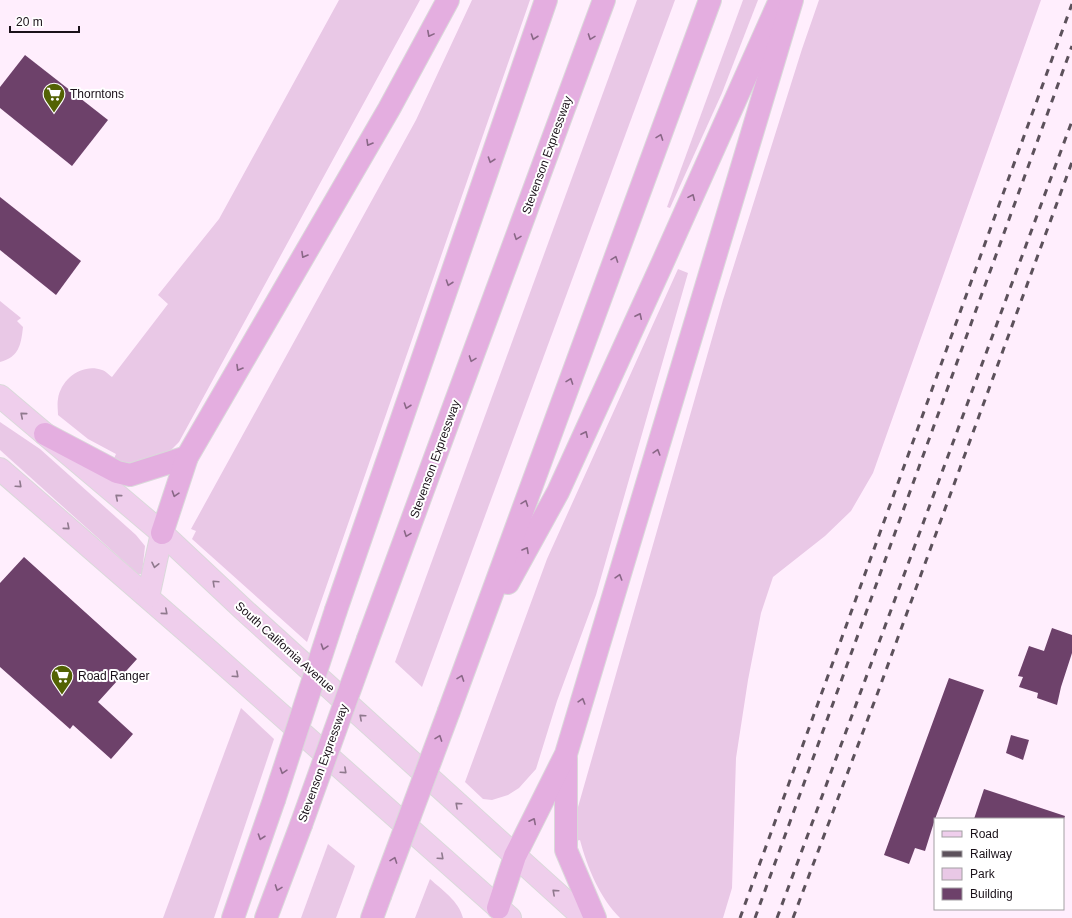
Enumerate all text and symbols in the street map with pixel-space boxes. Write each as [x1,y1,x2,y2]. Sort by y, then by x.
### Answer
scale bar [10,8,79,34]
text: 20 m [16,15,43,29]
one-way arrow [427,30,434,37]
one-way arrow [530,33,538,40]
one-way arrow [587,33,596,40]
supermarket icon: Thorntons [41,81,67,114]
place label: Thorntons [70,87,124,101]
street label: Stevenson Expressway [519,94,575,216]
one-way arrow [655,134,663,141]
one-way arrow [367,139,374,146]
one-way arrow [488,156,496,163]
one-way arrow [687,194,695,201]
one-way arrow [513,234,521,241]
one-way arrow [302,251,309,259]
one-way arrow [610,256,618,263]
one-way arrow [445,279,454,286]
one-way arrow [634,312,642,320]
one-way arrow [468,356,476,363]
one-way arrow [236,364,243,371]
one-way arrow [566,378,574,385]
street label: Stevenson Expressway [407,398,463,520]
one-way arrow [403,402,411,409]
one-way arrow [20,413,27,420]
one-way arrow [580,430,588,438]
one-way arrow [652,449,661,456]
one-way arrow [14,481,21,488]
one-way arrow [171,490,180,497]
one-way arrow [116,495,123,502]
one-way arrow [521,500,529,507]
one-way arrow [62,523,69,530]
one-way arrow [404,530,412,537]
one-way arrow [521,547,529,554]
one-way arrow [152,562,160,568]
one-way arrow [614,574,623,581]
one-way arrow [212,581,220,588]
street label: South California Avenue [233,599,338,695]
one-way arrow [160,607,168,615]
one-way arrow [320,644,329,651]
supermarket icon: Road Ranger [49,663,75,696]
place label: Road Ranger [78,669,149,683]
one-way arrow [232,670,239,677]
one-way arrow [457,675,465,682]
one-way arrow [577,698,586,705]
street label: Stevenson Expressway [295,702,351,824]
one-way arrow [359,715,367,722]
one-way arrow [434,735,443,742]
one-way arrow [339,766,347,774]
one-way arrow [280,767,288,774]
one-way arrow [456,802,463,809]
one-way arrow [528,818,535,825]
legend [934,818,1064,910]
text: Road [970,827,999,841]
one-way arrow [257,834,266,841]
text: Railway [970,847,1012,861]
one-way arrow [436,853,444,860]
one-way arrow [389,856,397,863]
text: Park [970,867,996,881]
one-way arrow [274,884,282,891]
text: Building [970,887,1013,901]
one-way arrow [552,890,559,897]

